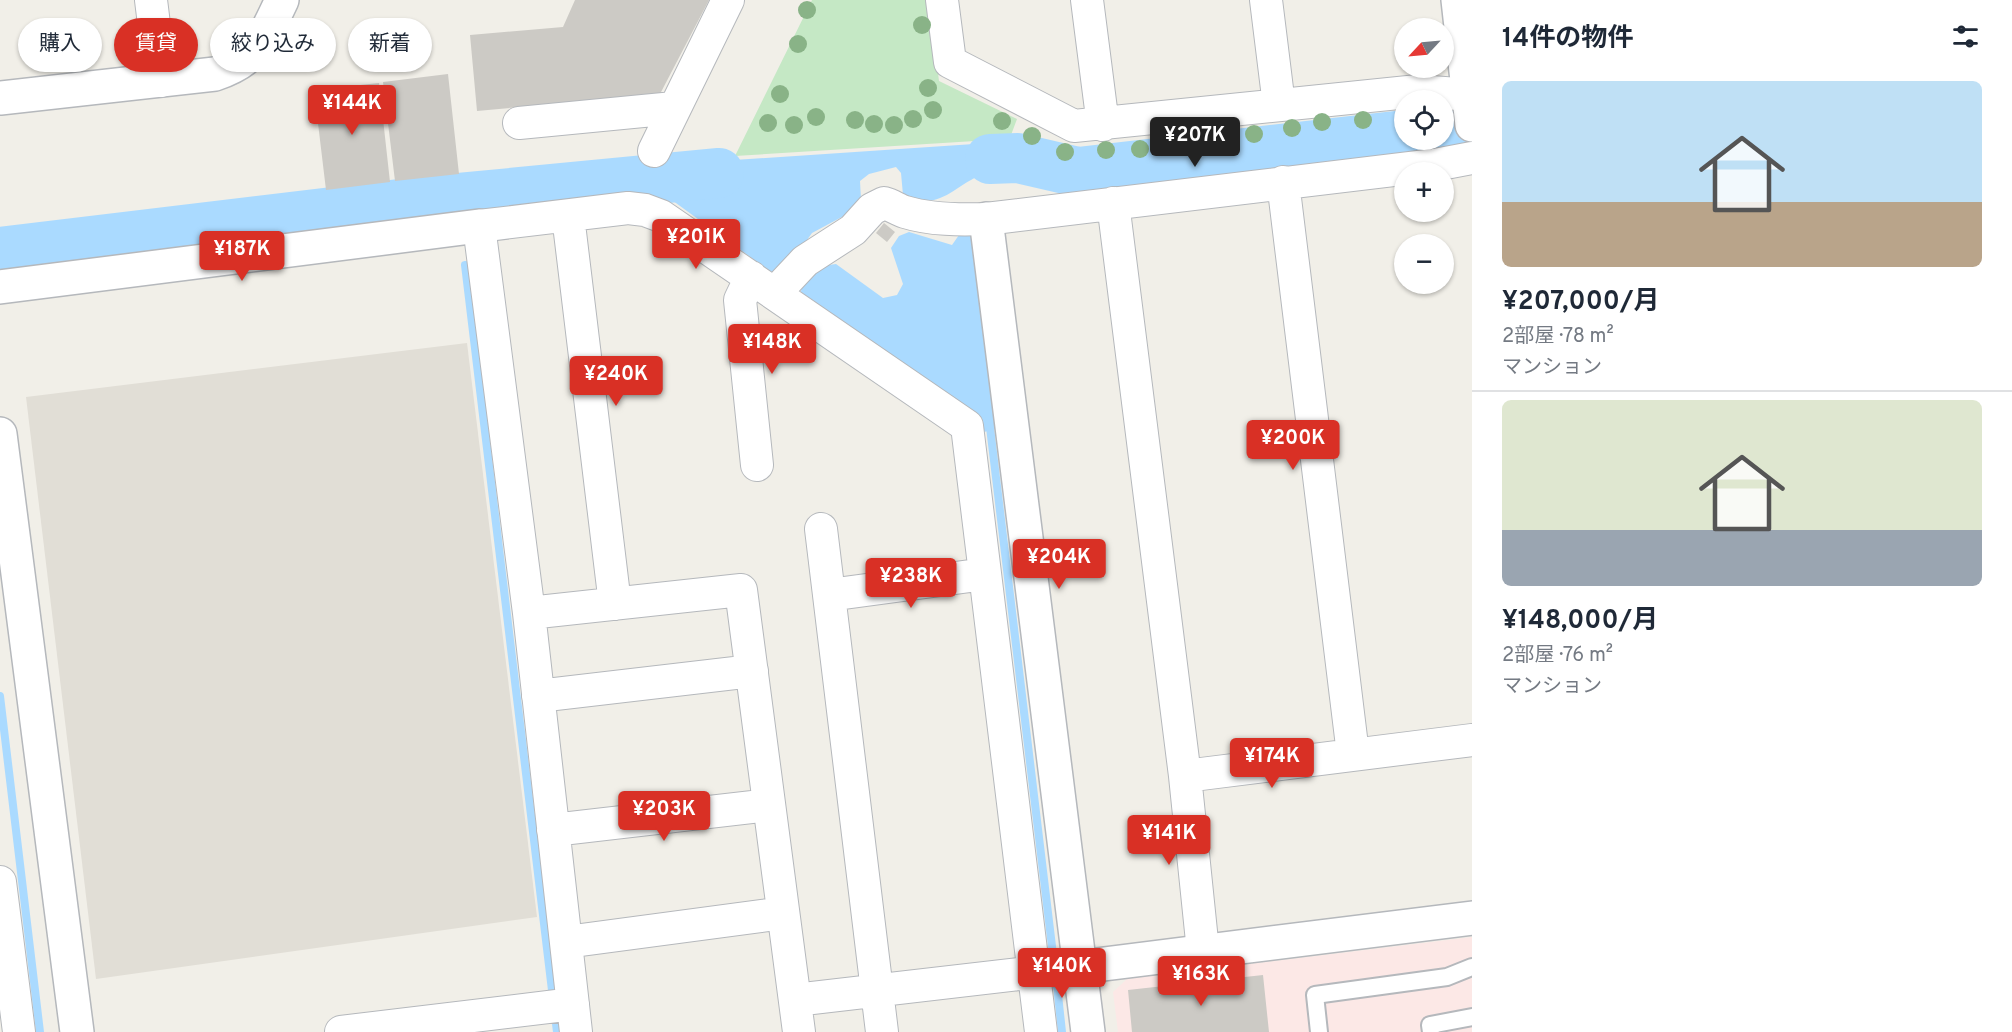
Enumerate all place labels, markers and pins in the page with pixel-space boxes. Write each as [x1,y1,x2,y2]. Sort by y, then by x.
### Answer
pin: ¥144K [310,85,394,136]
pin: ¥207K [1153,117,1237,168]
pin: ¥201K [654,219,738,270]
pin: ¥187K [200,231,284,282]
pin: ¥148K [730,324,814,375]
pin: ¥240K [574,356,658,407]
pin: ¥200K [1251,420,1335,471]
pin: ¥204K [1017,539,1101,590]
pin: ¥238K [869,558,953,609]
pin: ¥174K [1230,738,1314,789]
pin: ¥203K [622,791,706,842]
pin: ¥141K [1127,815,1211,866]
pin: ¥140K [1020,948,1104,999]
pin: ¥163K [1159,956,1243,1007]

